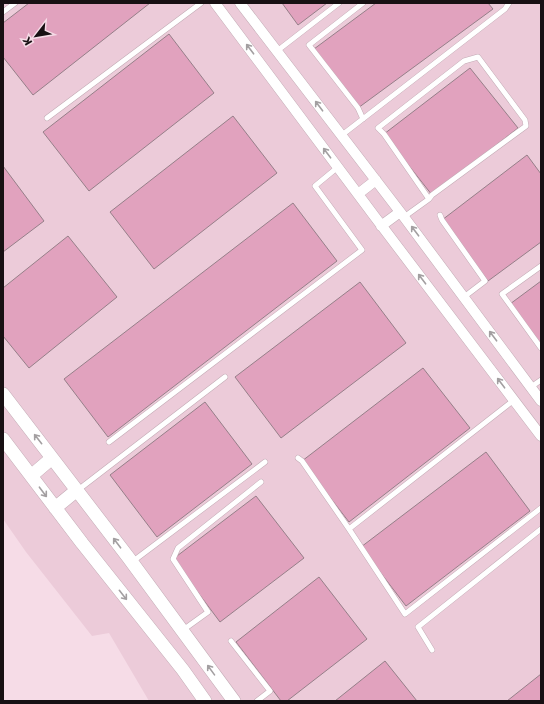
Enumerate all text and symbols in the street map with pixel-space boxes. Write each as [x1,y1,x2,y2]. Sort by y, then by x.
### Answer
north arrow [16,16,56,56]
text: K [18,33,36,49]
one-way arrow [245,43,254,54]
one-way arrow [315,100,323,111]
one-way arrow [323,148,331,159]
one-way arrow [411,226,419,237]
one-way arrow [418,274,426,285]
one-way arrow [488,330,497,341]
one-way arrow [497,377,505,388]
one-way arrow [33,434,42,445]
one-way arrow [39,487,48,498]
one-way arrow [112,537,121,548]
one-way arrow [119,589,127,600]
one-way arrow [206,664,215,675]

